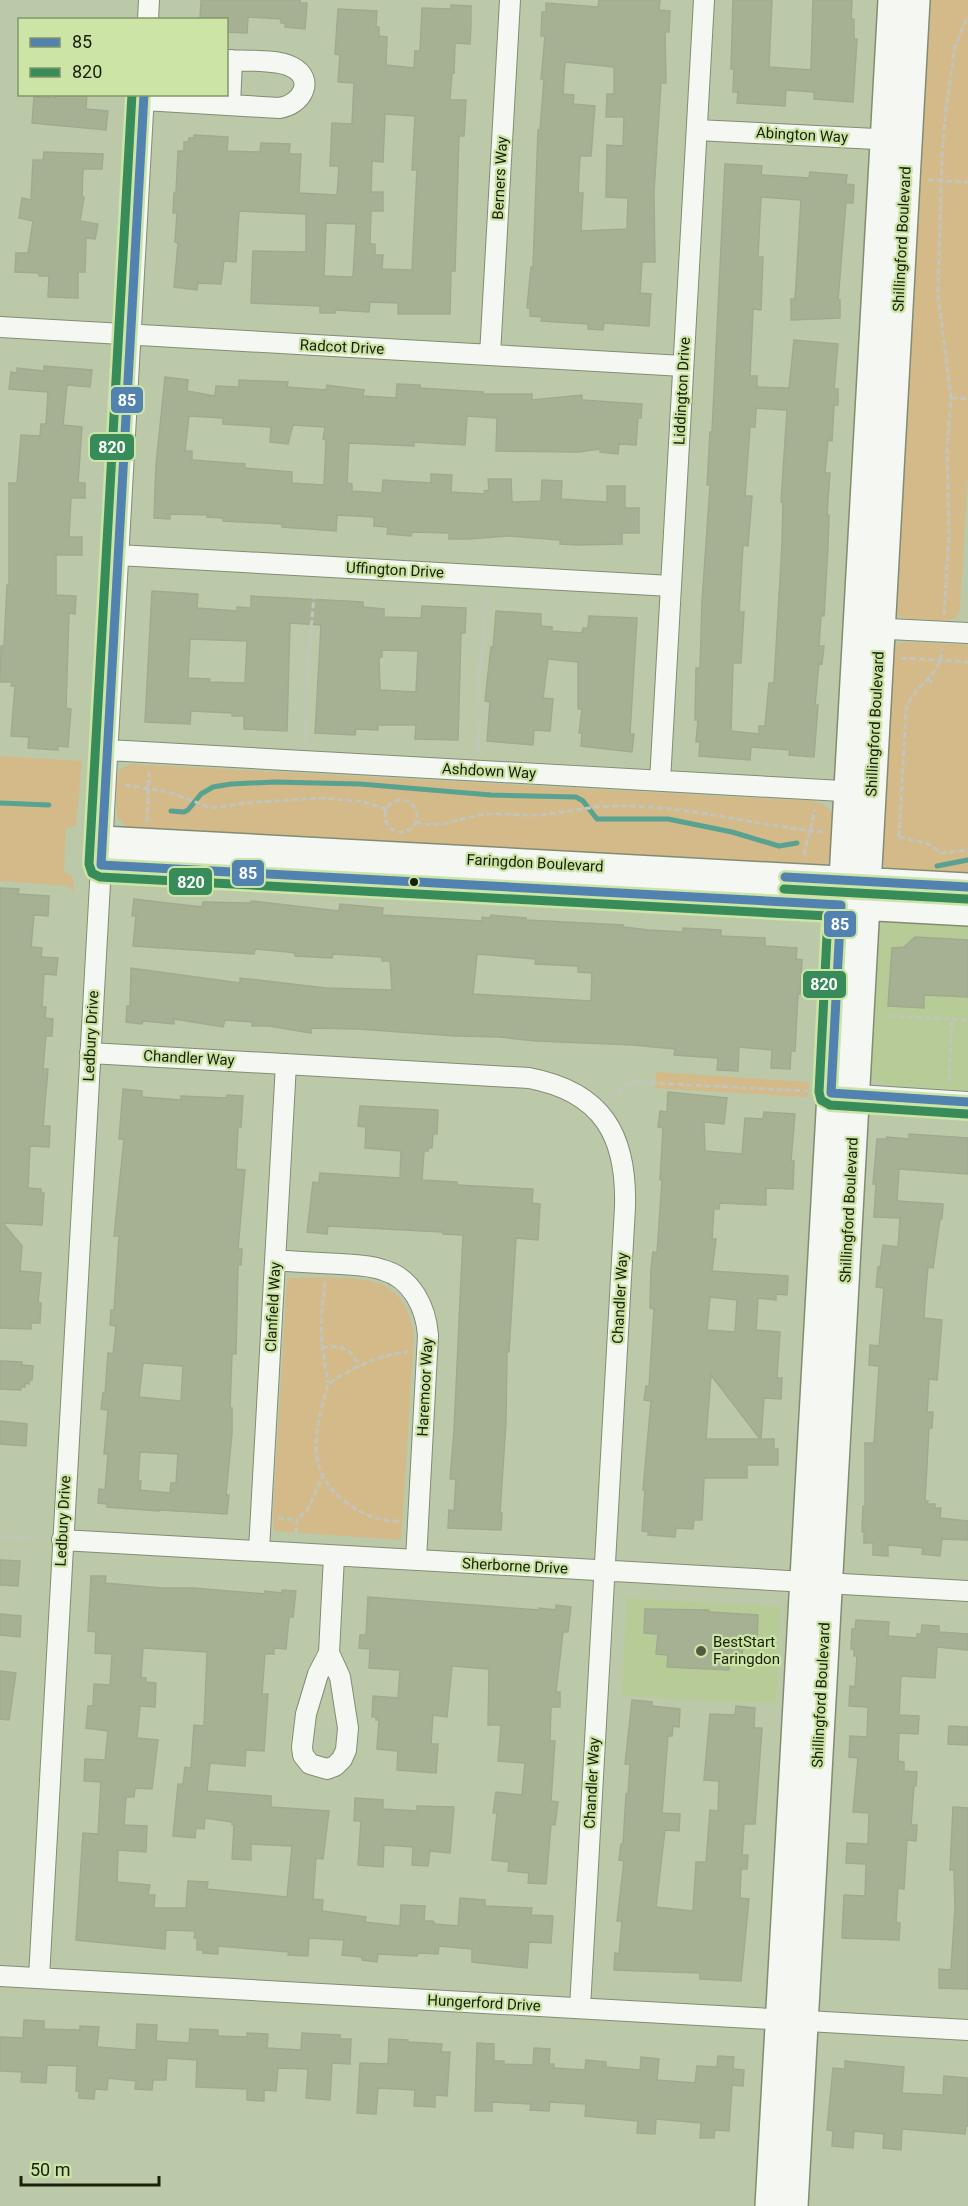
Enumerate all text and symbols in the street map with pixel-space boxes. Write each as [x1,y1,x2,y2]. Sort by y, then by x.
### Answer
legend [18,18,228,96]
text: 85 [72,31,92,52]
text: 820 [72,61,102,82]
street label: Abington Way [756,124,848,146]
street label: Berners Way [489,136,511,220]
street label: Shillingford Boulevard [889,166,915,312]
street label: Radcot Drive [299,336,385,358]
street label: Liddington Drive [670,337,694,445]
line badge: 85 [110,386,144,414]
text: 85 [118,391,136,410]
line badge: 820 [89,433,135,461]
text: 820 [98,438,126,457]
street label: Uffington Drive [345,558,445,582]
street label: Shillingford Boulevard [862,651,888,797]
street label: Ashdown Way [441,760,537,782]
street label: Faringdon Boulevard [466,850,604,876]
line badge: 85 [231,859,265,887]
text: 85 [239,864,257,883]
line badge: 820 [168,867,213,896]
text: 820 [177,873,205,892]
unlabelled marker [408,876,420,888]
line badge: 85 [823,910,857,938]
text: 85 [831,915,849,934]
line badge: 820 [802,970,847,999]
text: 820 [810,975,838,994]
street label: Ledbury Drive [80,990,102,1082]
street label: Chandler Way [143,1047,235,1069]
street label: Shillingford Boulevard [836,1137,862,1283]
street label: Chandler Way [609,1252,631,1344]
street label: Clanfield Way [262,1262,284,1352]
street label: Haremoor Way [413,1337,437,1437]
street label: Ledbury Drive [52,1475,74,1567]
street label: Sherborne Drive [462,1554,568,1578]
street label: Shillingford Boulevard [808,1622,834,1768]
place label: BestStart Faringdon [713,1633,780,1668]
marker: BestStart Faringdon [694,1644,708,1658]
street label: Chandler Way [581,1737,603,1829]
street label: Hungerford Drive [427,1991,541,2015]
scale bar [21,2149,159,2187]
text: 50 m [30,2159,70,2180]

